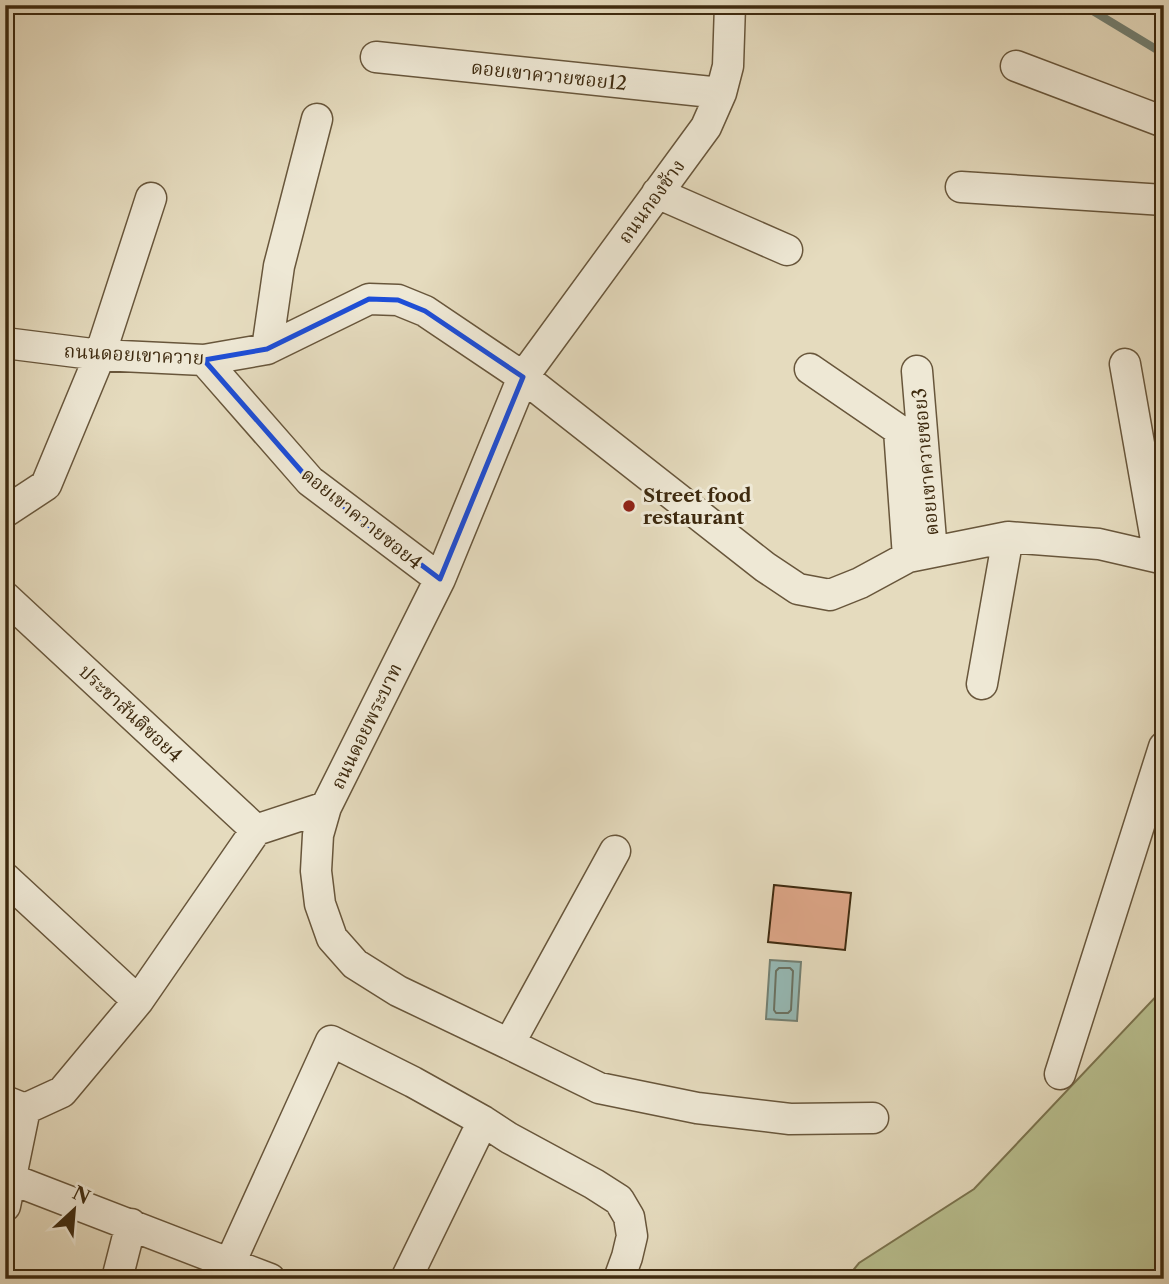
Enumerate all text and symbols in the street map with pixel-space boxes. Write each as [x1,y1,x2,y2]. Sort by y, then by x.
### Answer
street label: ดอยเขาควายซอย12 [470,56,628,95]
street label: ถนนกองช้าง [613,155,690,248]
street label: ถนนดอยเขาควาย [63,339,205,370]
street label: ดอยเขาควายซอย3 [908,387,943,537]
street label: ดอยเขาควายซอย4 [297,463,427,574]
place label: Street food restaurant [643,484,752,529]
marker: Street food restaurant [621,498,637,514]
street label: ประชาสันติซอย4 [74,660,187,767]
street label: ถนนดอยพระบาท [326,660,407,793]
north arrow [38,1176,108,1246]
text: N [69,1181,94,1209]

